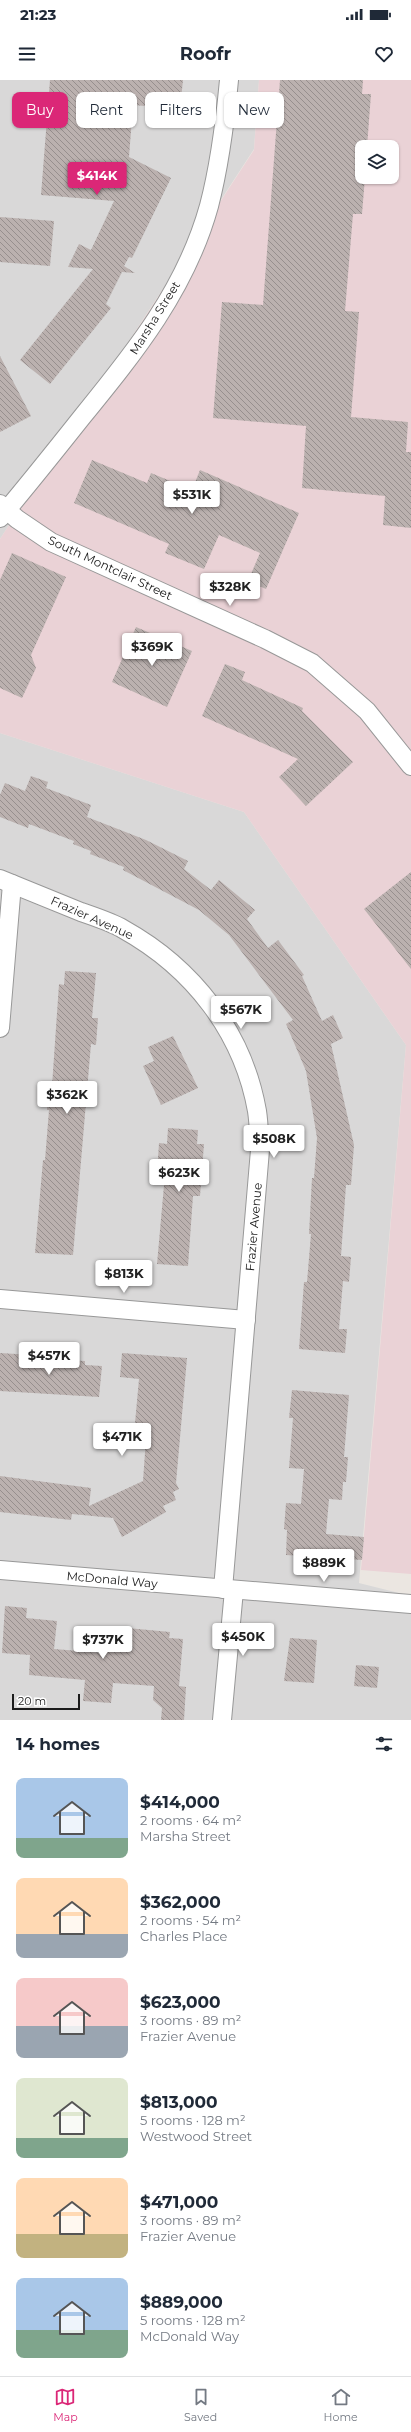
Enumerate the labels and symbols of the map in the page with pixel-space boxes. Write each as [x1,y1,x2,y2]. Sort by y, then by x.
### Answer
pin: $414K [69,162,125,196]
street label: Marsha Street [126,278,183,357]
pin: $531K [164,481,220,515]
street label: South Montclair Street [46,532,175,603]
pin: $328K [202,573,258,607]
pin: $369K [124,633,180,667]
street label: Frazier Avenue [49,893,136,942]
pin: $567K [213,996,269,1030]
pin: $362K [39,1081,95,1115]
pin: $508K [246,1125,302,1159]
pin: $623K [151,1159,207,1193]
street label: Frazier Avenue [242,1182,265,1272]
pin: $813K [96,1260,152,1294]
pin: $457K [21,1342,77,1376]
pin: $471K [94,1423,150,1457]
pin: $889K [296,1549,352,1583]
street label: McDonald Way [66,1568,159,1591]
pin: $450K [215,1623,271,1657]
pin: $737K [75,1626,131,1660]
scale bar [12,1692,80,1711]

